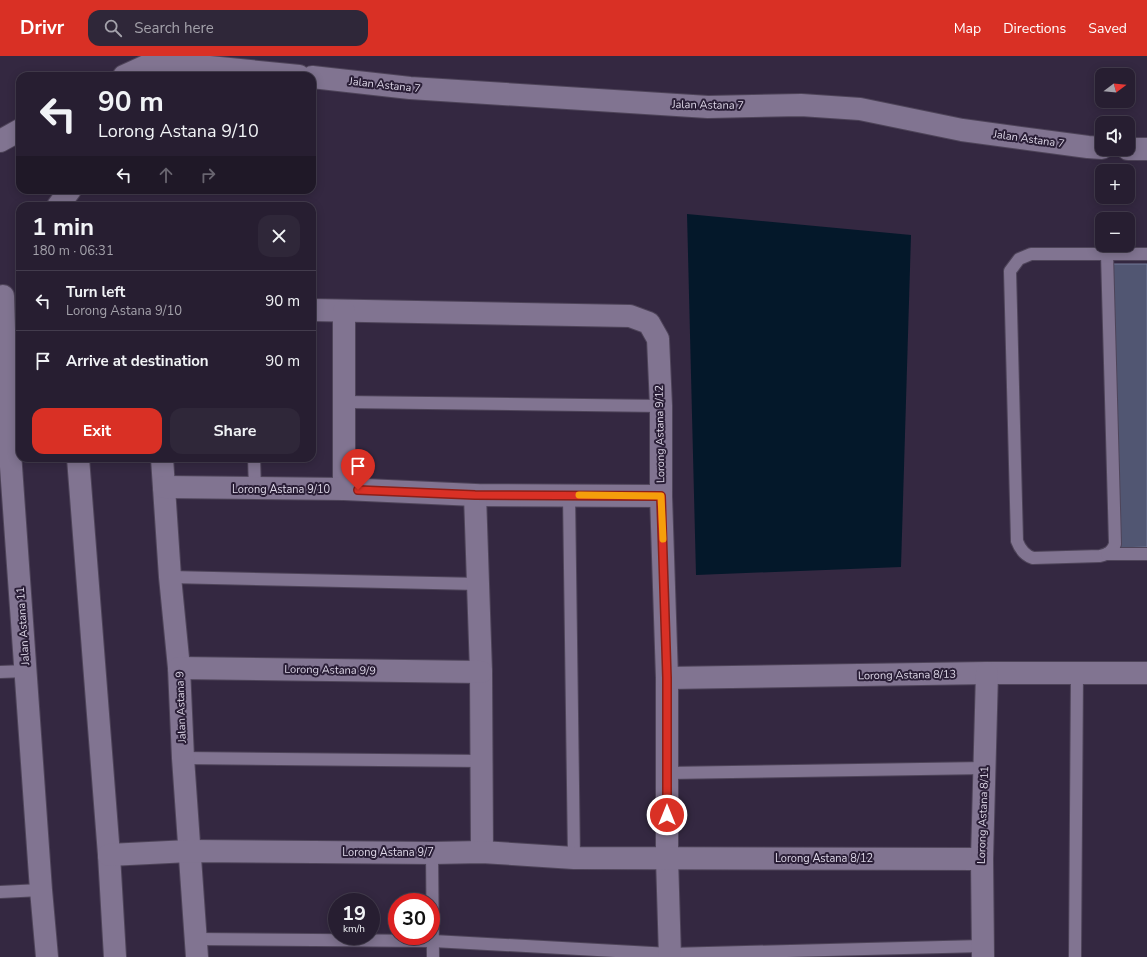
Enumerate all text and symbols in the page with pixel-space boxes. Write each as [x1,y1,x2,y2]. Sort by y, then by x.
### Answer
search box [88,10,368,46]
text: Drivr [20,15,64,41]
icon: search [102,17,124,39]
text: Search here [134,18,214,38]
text: Map [954,19,981,38]
text: Directions [1003,19,1066,38]
text: Saved [1088,19,1127,38]
north arrow [1095,68,1135,108]
map controls [1095,68,1135,252]
street label: Jalan Astana 7 [347,74,422,96]
text: 90 m [98,83,164,121]
icon: left [32,88,84,140]
street label: Jalan Astana 7 [671,97,744,113]
button: sound [1095,116,1135,156]
text: Lorong Astana 9/10 [98,119,259,143]
street label: Jalan Astana 7 [991,126,1066,151]
icon: left [113,164,135,186]
icon: ahead [155,164,177,186]
icon: right [197,164,219,186]
button: + [1095,164,1135,204]
text: 1 min [32,211,94,243]
button: − [1095,212,1135,252]
button: close [258,215,300,257]
text: 180 m · 06:31 [32,242,114,260]
text: Turn left [66,282,125,302]
icon: left [32,290,54,312]
text: 90 m [265,291,300,311]
text: Lorong Astana 9/10 [66,302,182,320]
icon: arrive [32,350,54,372]
text: Arrive at destination [66,351,209,371]
text: 90 m [265,351,300,371]
street label: Lorong Astana 9/12 [652,385,668,483]
button: Exit [32,408,162,454]
button: Share [170,408,300,454]
pin [341,449,375,490]
icon: arrive [347,455,369,477]
street label: Lorong Astana 9/10 [232,482,331,497]
street label: Jalan Astana 11 [13,586,33,667]
street label: Lorong Astana 9/9 [284,662,376,678]
street label: Lorong Astana 8/13 [858,667,956,683]
street label: Jalan Astana 9 [172,671,190,744]
street label: Lorong Astana 8/11 [974,766,992,864]
position arrow [646,794,688,836]
street label: Lorong Astana 9/7 [342,845,434,860]
street label: Lorong Astana 8/12 [775,851,873,866]
speed limit sign: 30 [388,893,440,945]
text: 19 [342,900,366,927]
text: km/h [343,922,365,936]

